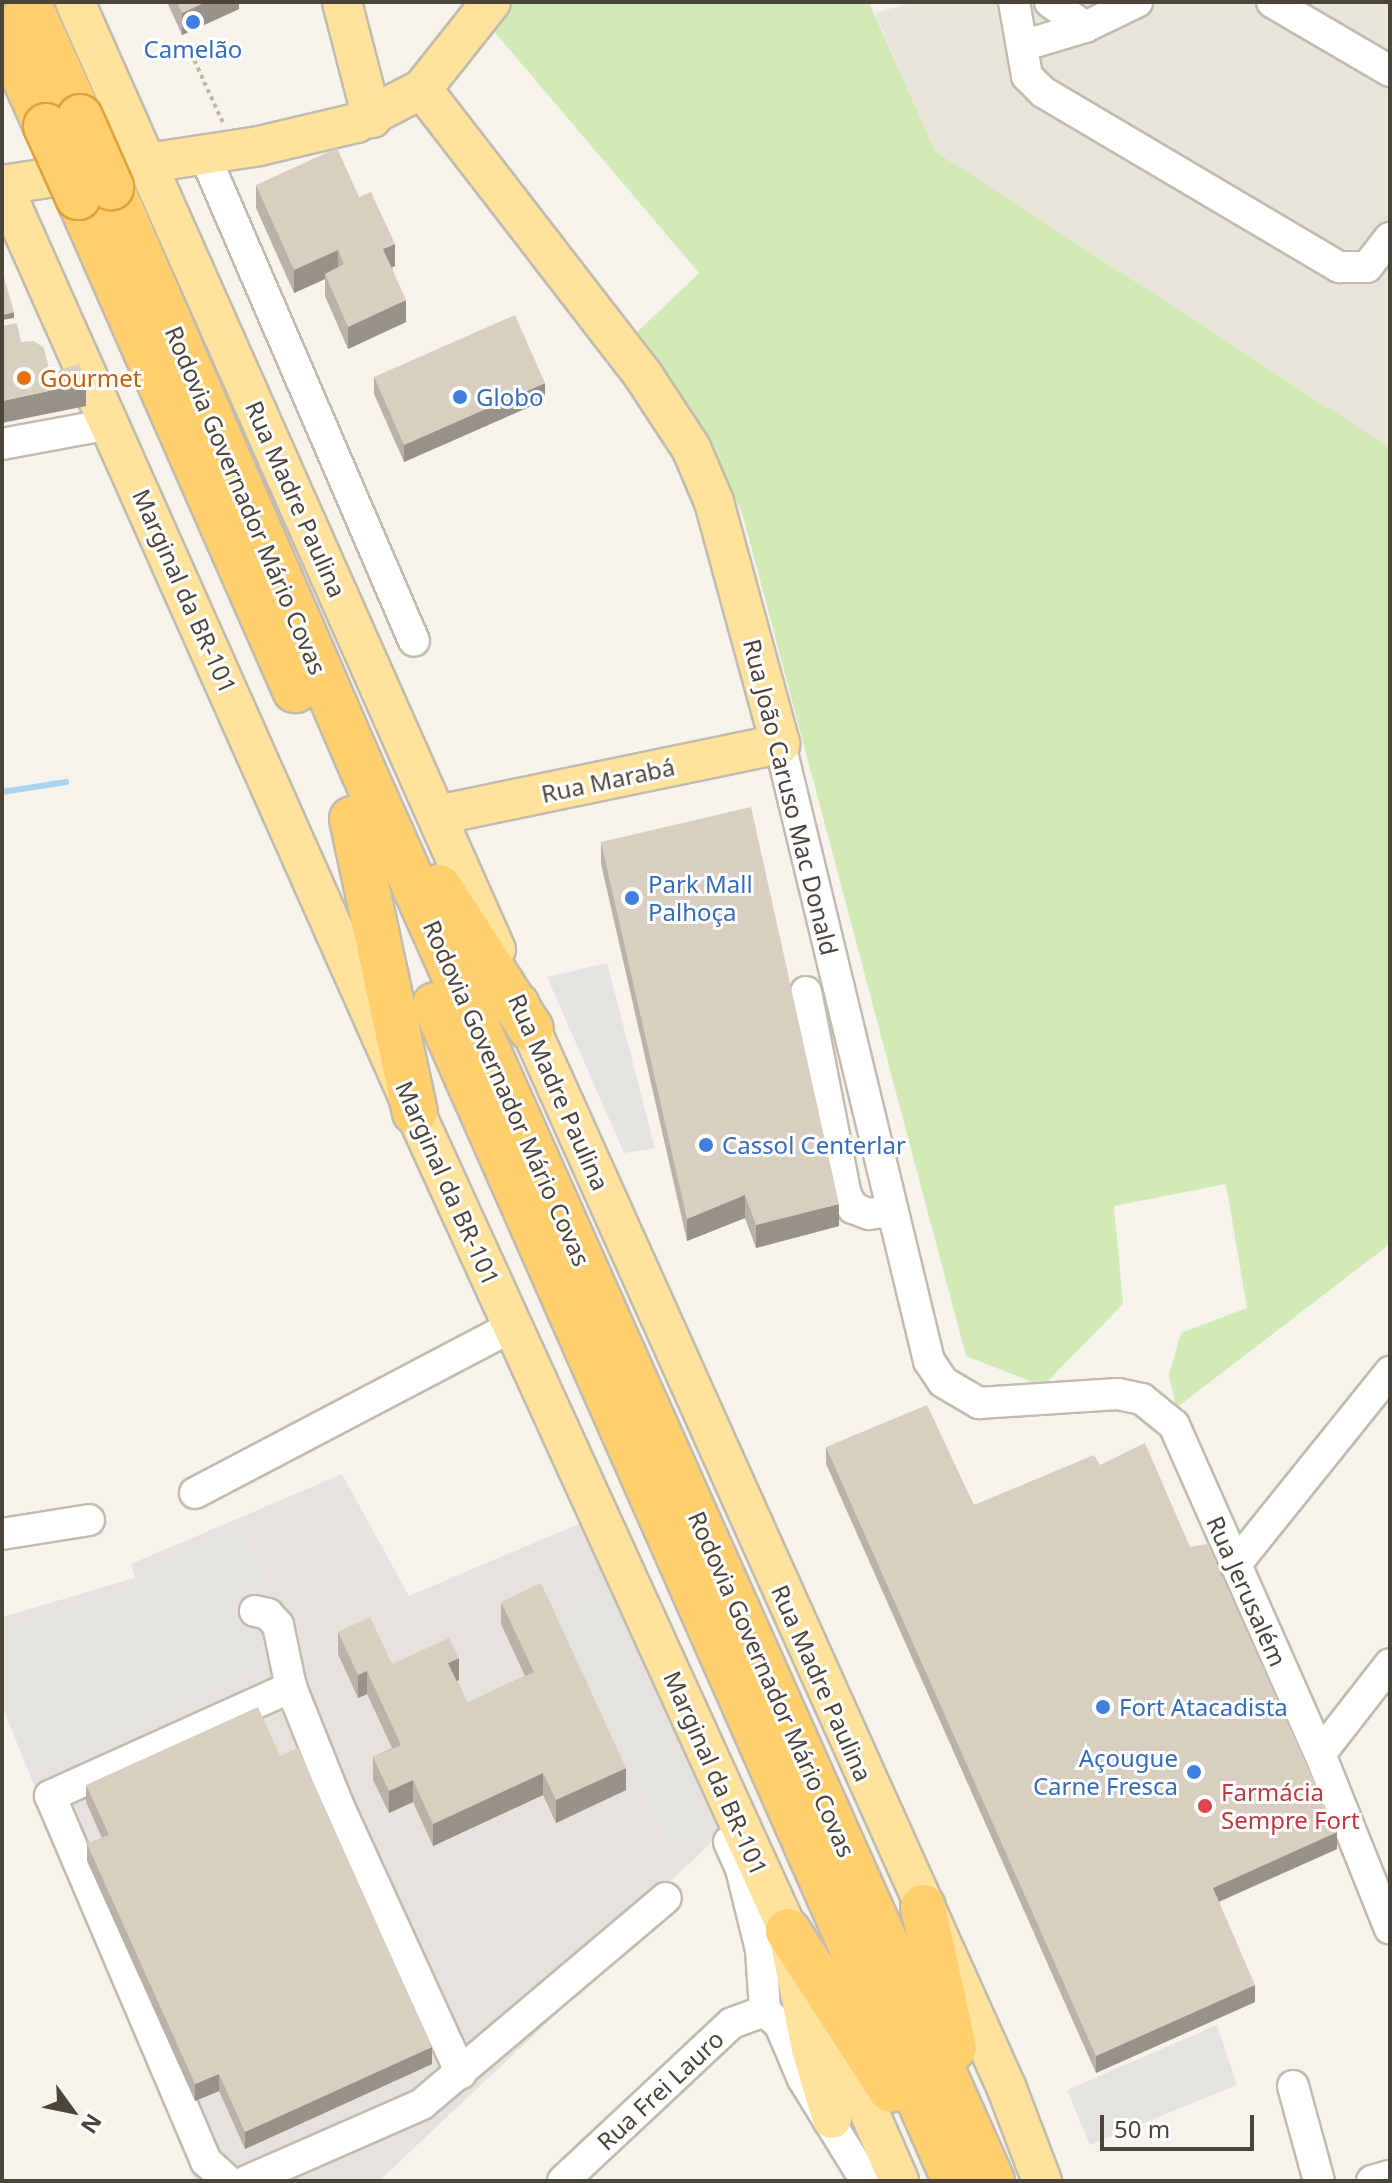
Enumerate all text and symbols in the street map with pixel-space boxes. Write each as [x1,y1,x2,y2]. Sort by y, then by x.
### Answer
marker: Camelão [184,13,202,31]
place label: Camelão [144,35,242,63]
street label: Rodovia Governador Mário Covas [159,321,333,679]
place label: Gourmet [40,364,141,392]
marker: Gourmet [15,369,33,387]
place label: Globo [476,383,543,411]
marker: Globo [451,388,469,406]
street label: Rua Madre Paulina [240,396,352,602]
street label: Marginal da BR-101 [127,484,243,698]
street label: Rua João Caruso Mac Donald [738,636,844,958]
street label: Rua Marabá [539,752,677,808]
place label: Park Mall Palhoça [648,870,753,926]
marker: Park Mall Palhoça [623,889,641,907]
street label: Rodovia Governador Mário Covas [417,916,597,1270]
street label: Rua Madre Paulina [503,989,615,1195]
street label: Marginal da BR-101 [390,1076,506,1290]
place label: Cassol Centerlar [722,1131,906,1159]
marker: Cassol Centerlar [697,1136,715,1154]
street label: Rodovia Governador Mário Covas [682,1507,862,1861]
street label: Rua Jerusalém [1201,1511,1293,1671]
street label: Rua Madre Paulina [766,1580,878,1786]
street label: Marginal da BR-101 [658,1666,774,1880]
place label: Fort Atacadista [1119,1693,1288,1721]
marker: Fort Atacadista [1094,1698,1112,1716]
place label: Açougue Carne Fresca [1033,1744,1178,1800]
marker: Açougue Carne Fresca [1185,1763,1203,1781]
place label: Farmácia Sempre Fort [1221,1778,1360,1834]
marker: Farmácia Sempre Fort [1196,1797,1214,1815]
street label: Rua Frei Lauro [591,2024,729,2156]
north arrow [32,2071,112,2151]
scale bar [1104,2099,1258,2149]
text: N [75,2108,110,2140]
text: 50 m [1114,2112,1170,2145]

